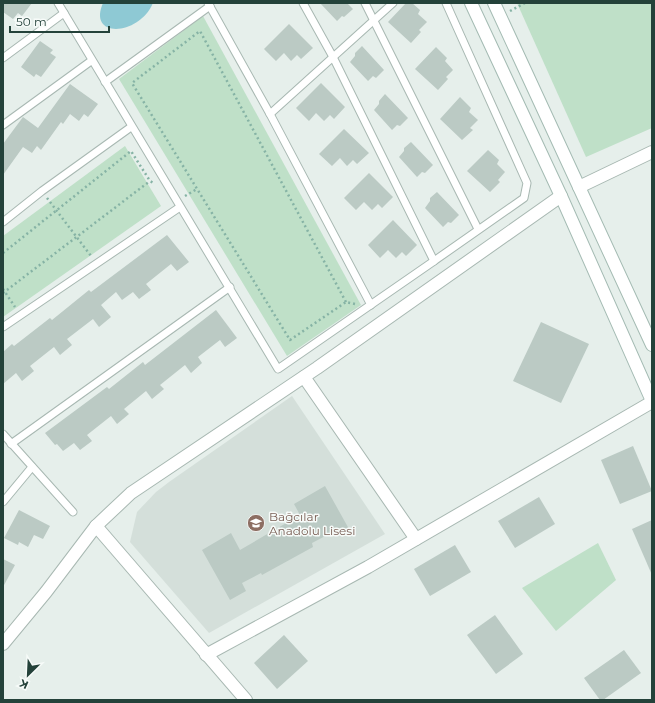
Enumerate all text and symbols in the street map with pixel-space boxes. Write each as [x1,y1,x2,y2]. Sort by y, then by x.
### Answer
scale bar [10,8,109,34]
text: 50 m [16,14,47,29]
place label: Bağcılar Anadolu Lisesi [269,509,355,538]
school or university icon: Bağcılar Anadolu Lisesi [246,513,266,533]
north arrow [8,655,48,695]
text: K [17,676,30,692]

